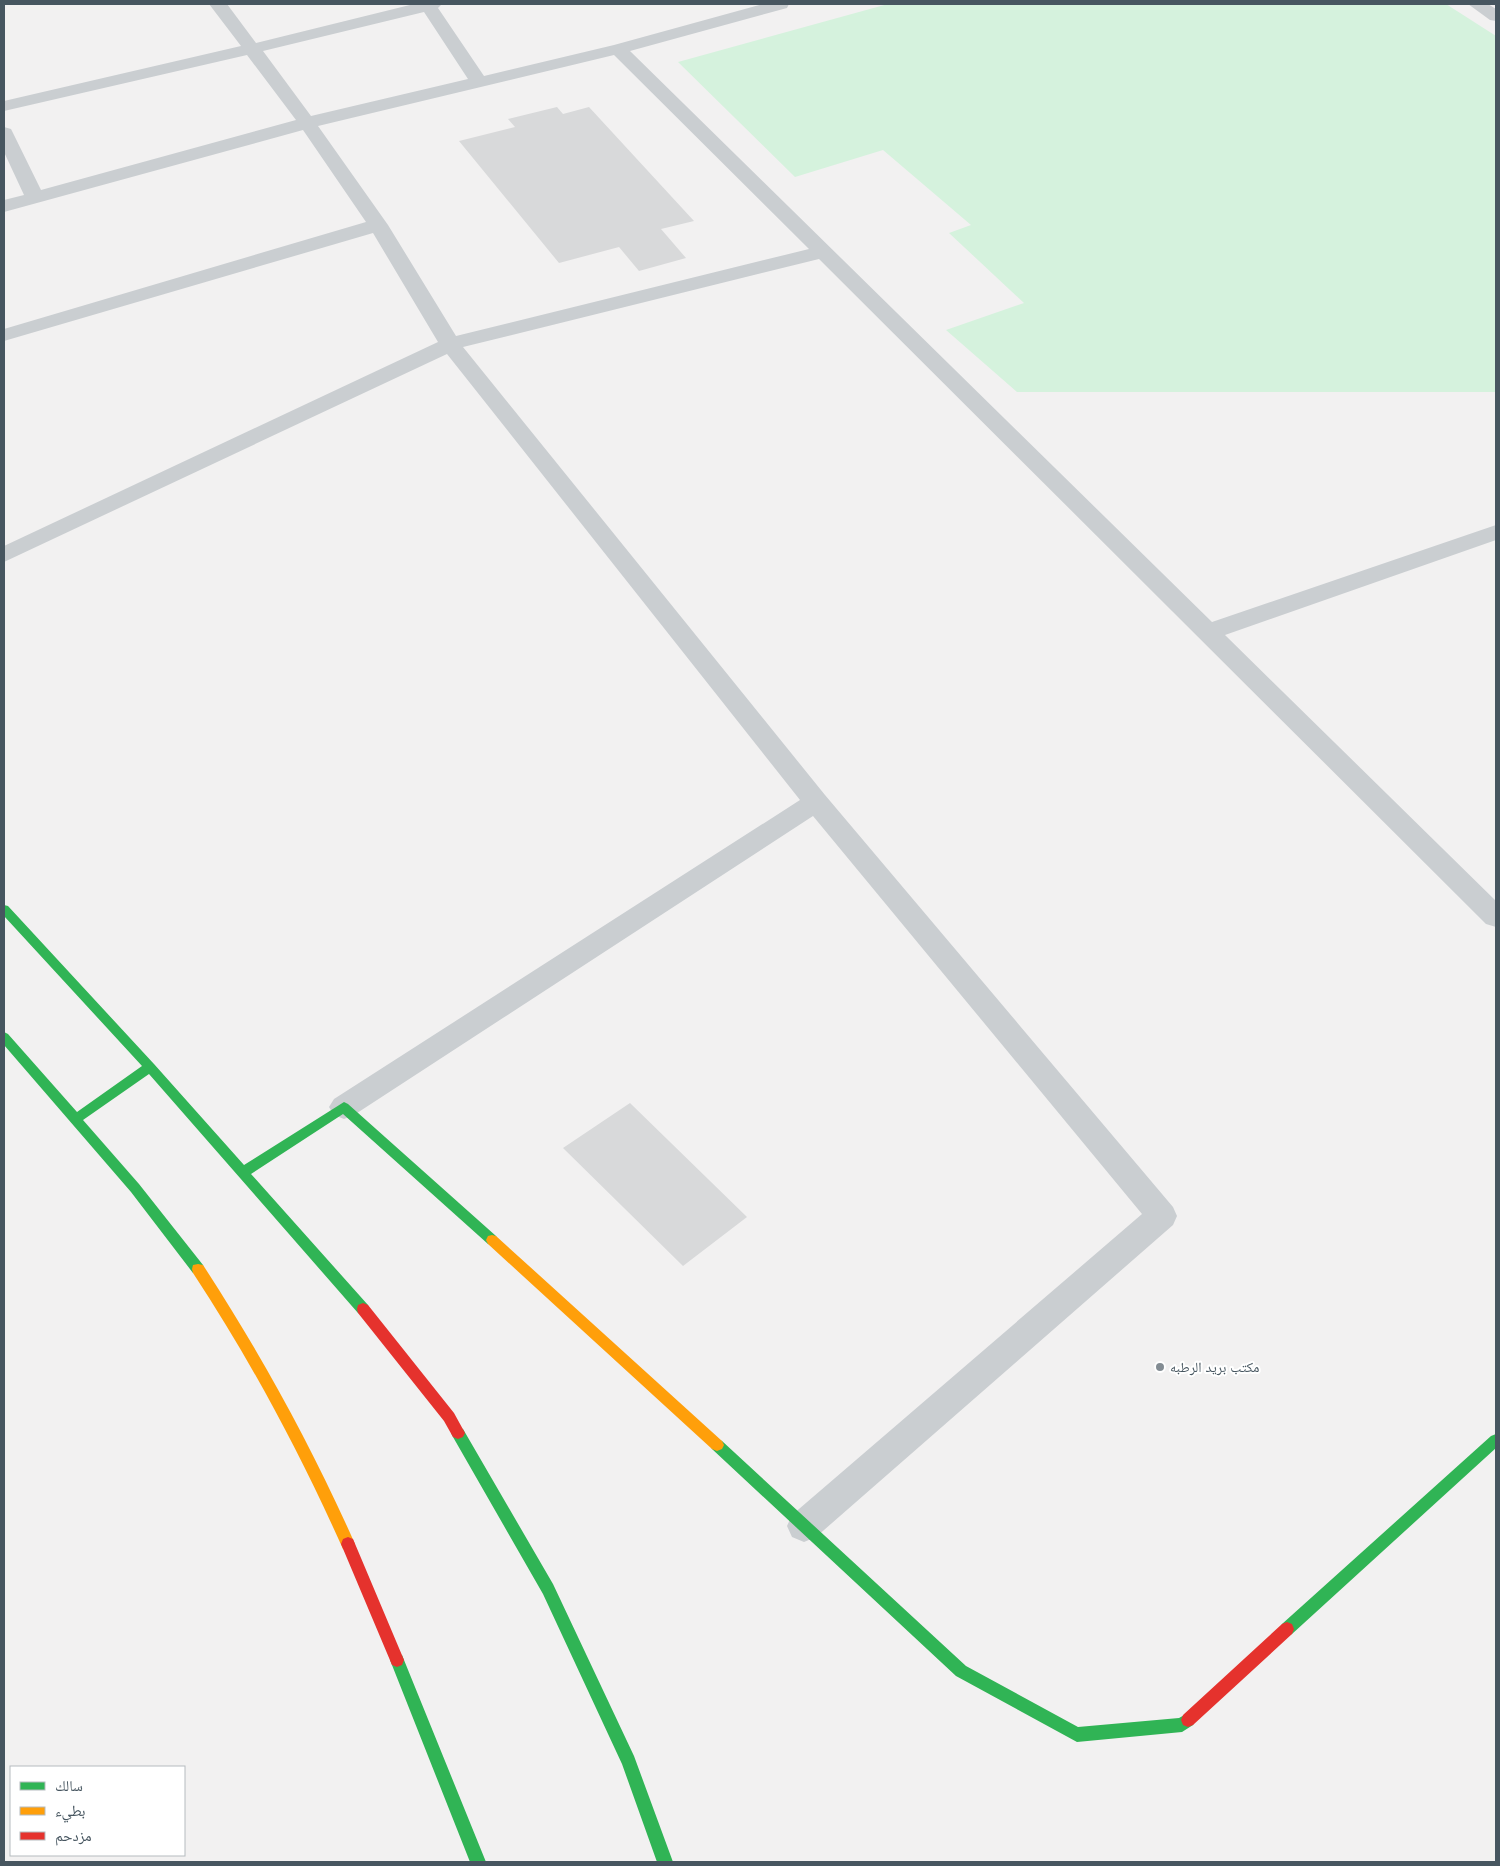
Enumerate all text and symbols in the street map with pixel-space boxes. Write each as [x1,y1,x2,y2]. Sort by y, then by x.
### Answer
place label: مكتب بريد الرطبه [1170,1358,1260,1376]
marker: مكتب بريد الرطبه [1154,1361,1166,1373]
legend [10,1766,185,1856]
text: سالك [55,1776,83,1795]
text: بطيء [55,1801,85,1823]
text: مزدحم [55,1826,92,1846]

